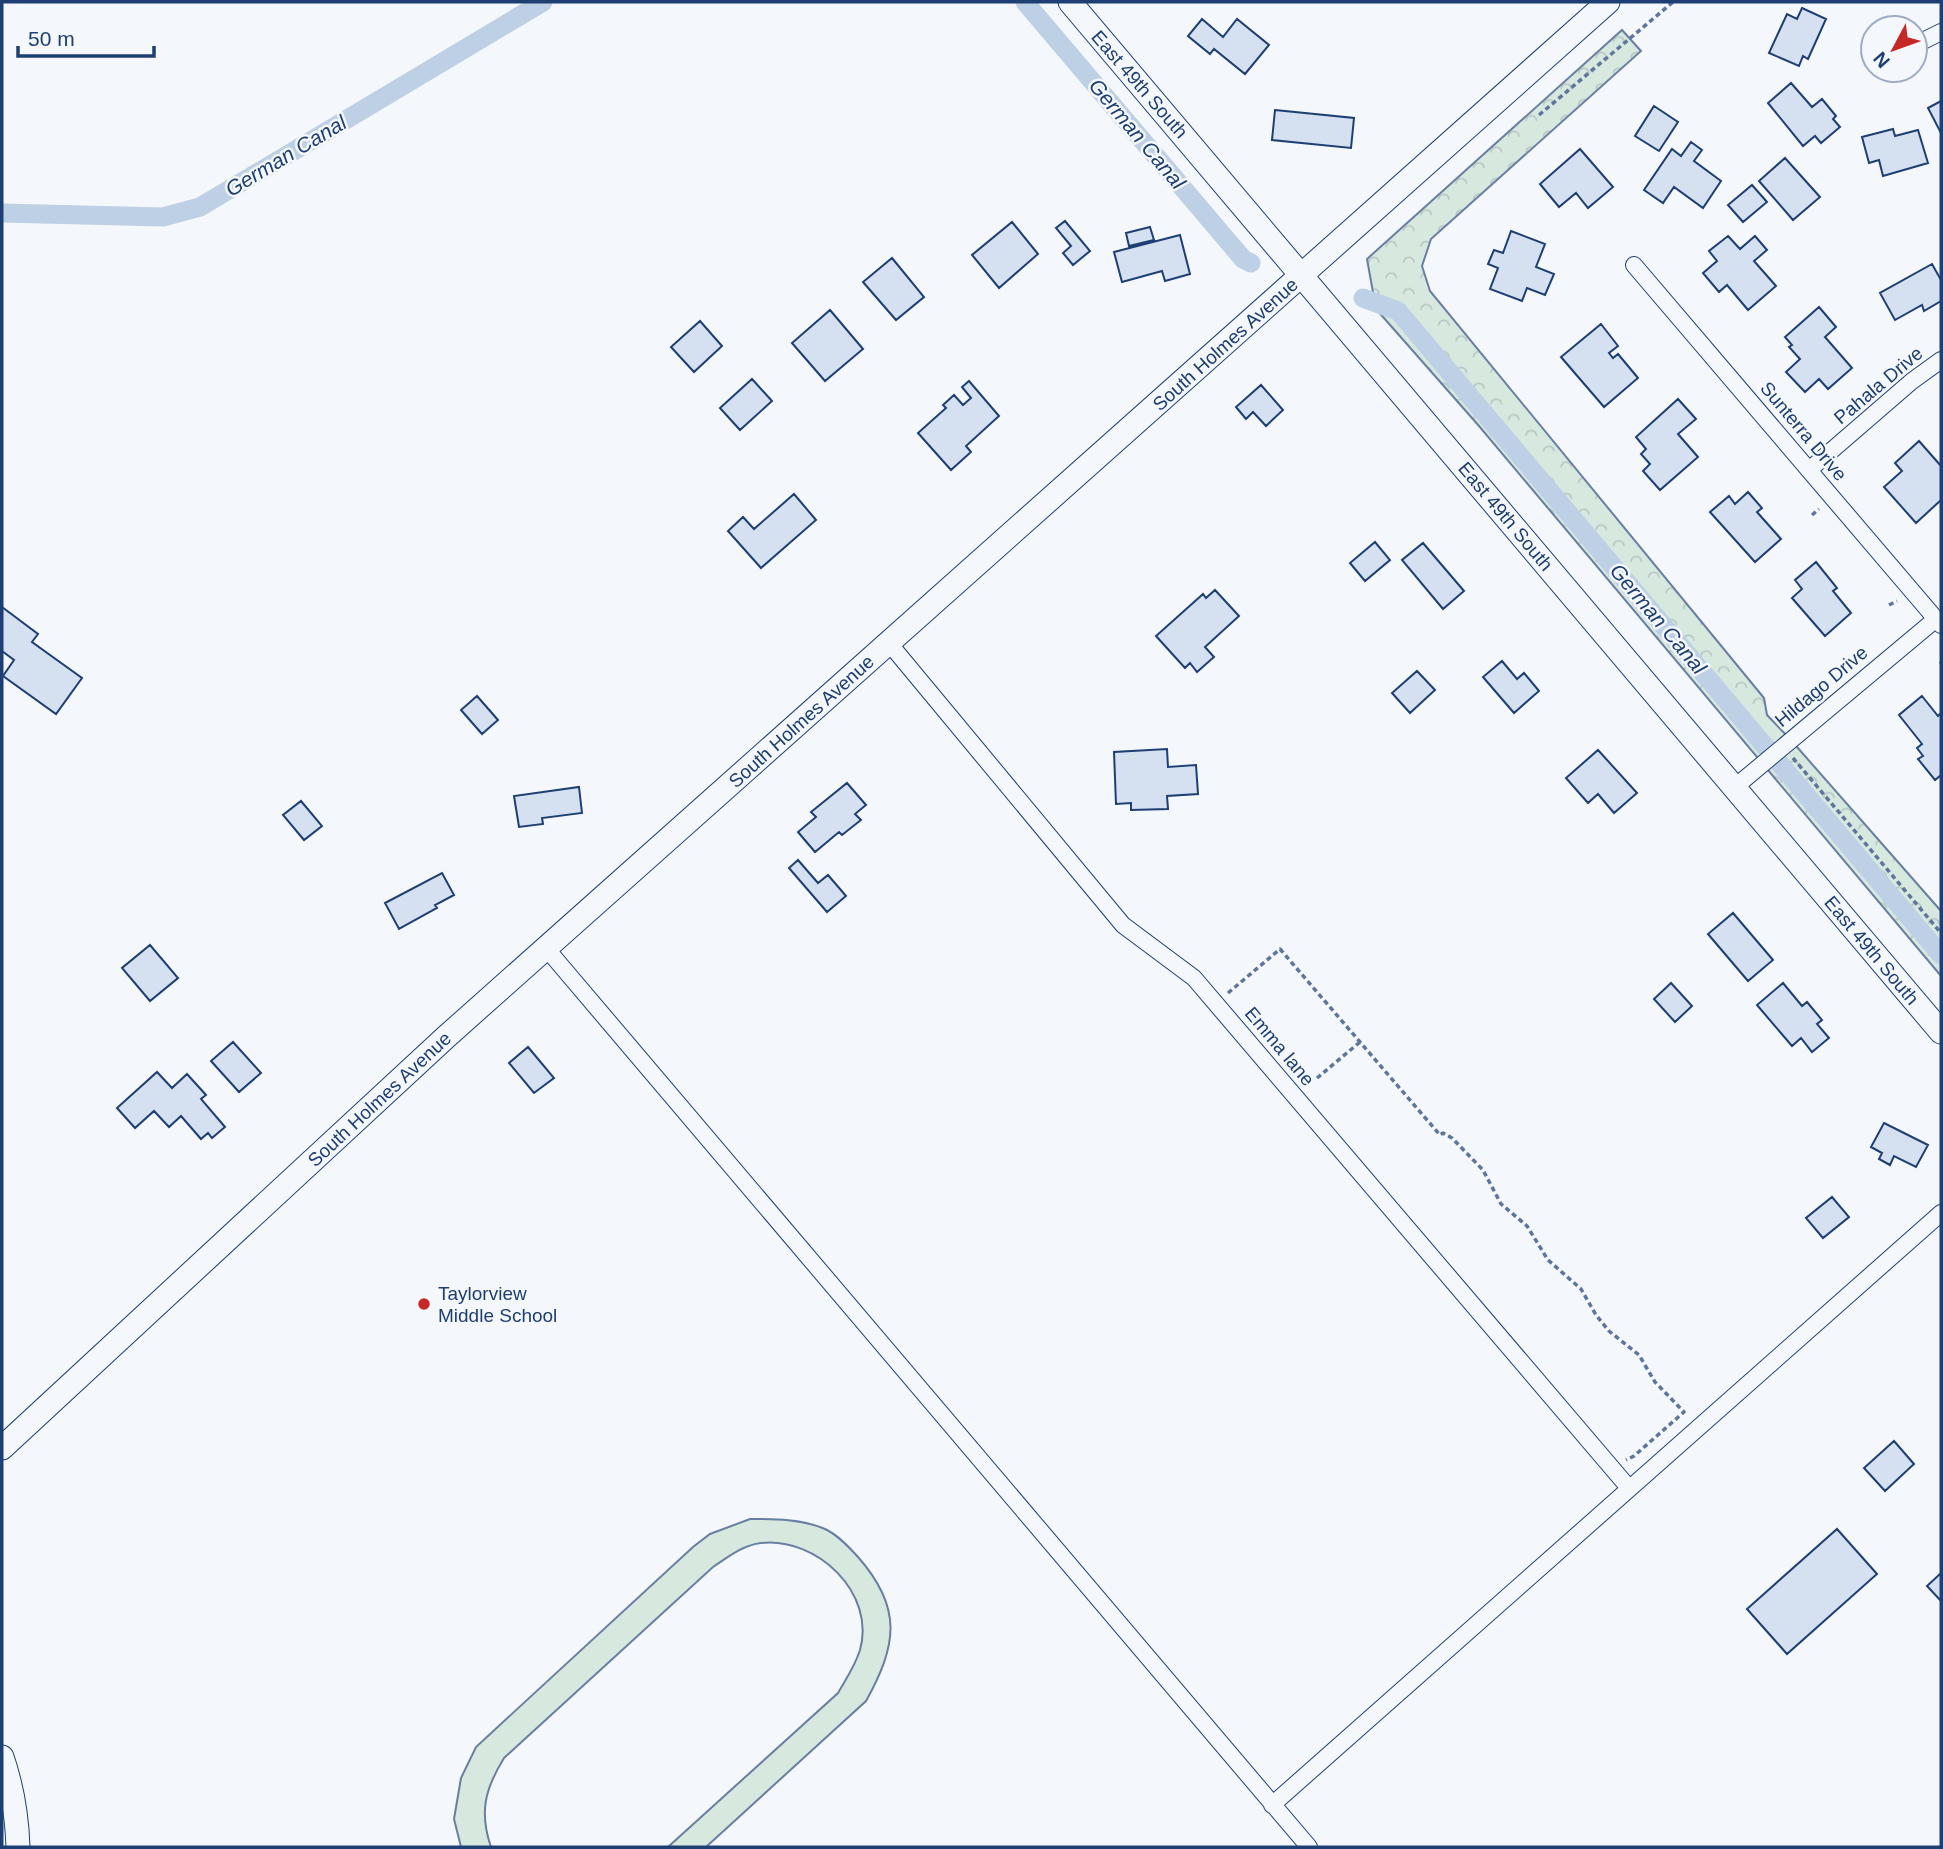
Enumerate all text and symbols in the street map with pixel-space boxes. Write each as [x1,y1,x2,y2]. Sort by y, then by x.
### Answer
scale bar [18,14,154,58]
north arrow [1859,14,1929,84]
street label: East 49th South [1087,26,1192,142]
text: 50 m [28,27,75,50]
text: N [1869,48,1894,72]
water label: German Canal [1085,74,1191,194]
water label: German Canal [221,110,351,201]
street label: South Holmes Avenue [1149,274,1302,415]
street label: Pahala Drive [1830,342,1927,428]
street label: Sunterra Drive [1756,378,1851,485]
street label: East 49th South [1454,458,1557,575]
water label: German Canal [1606,559,1712,679]
street label: Hildago Drive [1771,642,1872,731]
street label: South Holmes Avenue [725,651,878,792]
street label: East 49th South [1820,892,1923,1009]
street label: Emma lane [1241,1003,1319,1090]
street label: South Holmes Avenue [304,1028,455,1171]
place label: Taylorview Middle School [438,1283,557,1326]
marker: Taylorview Middle School [416,1296,432,1312]

